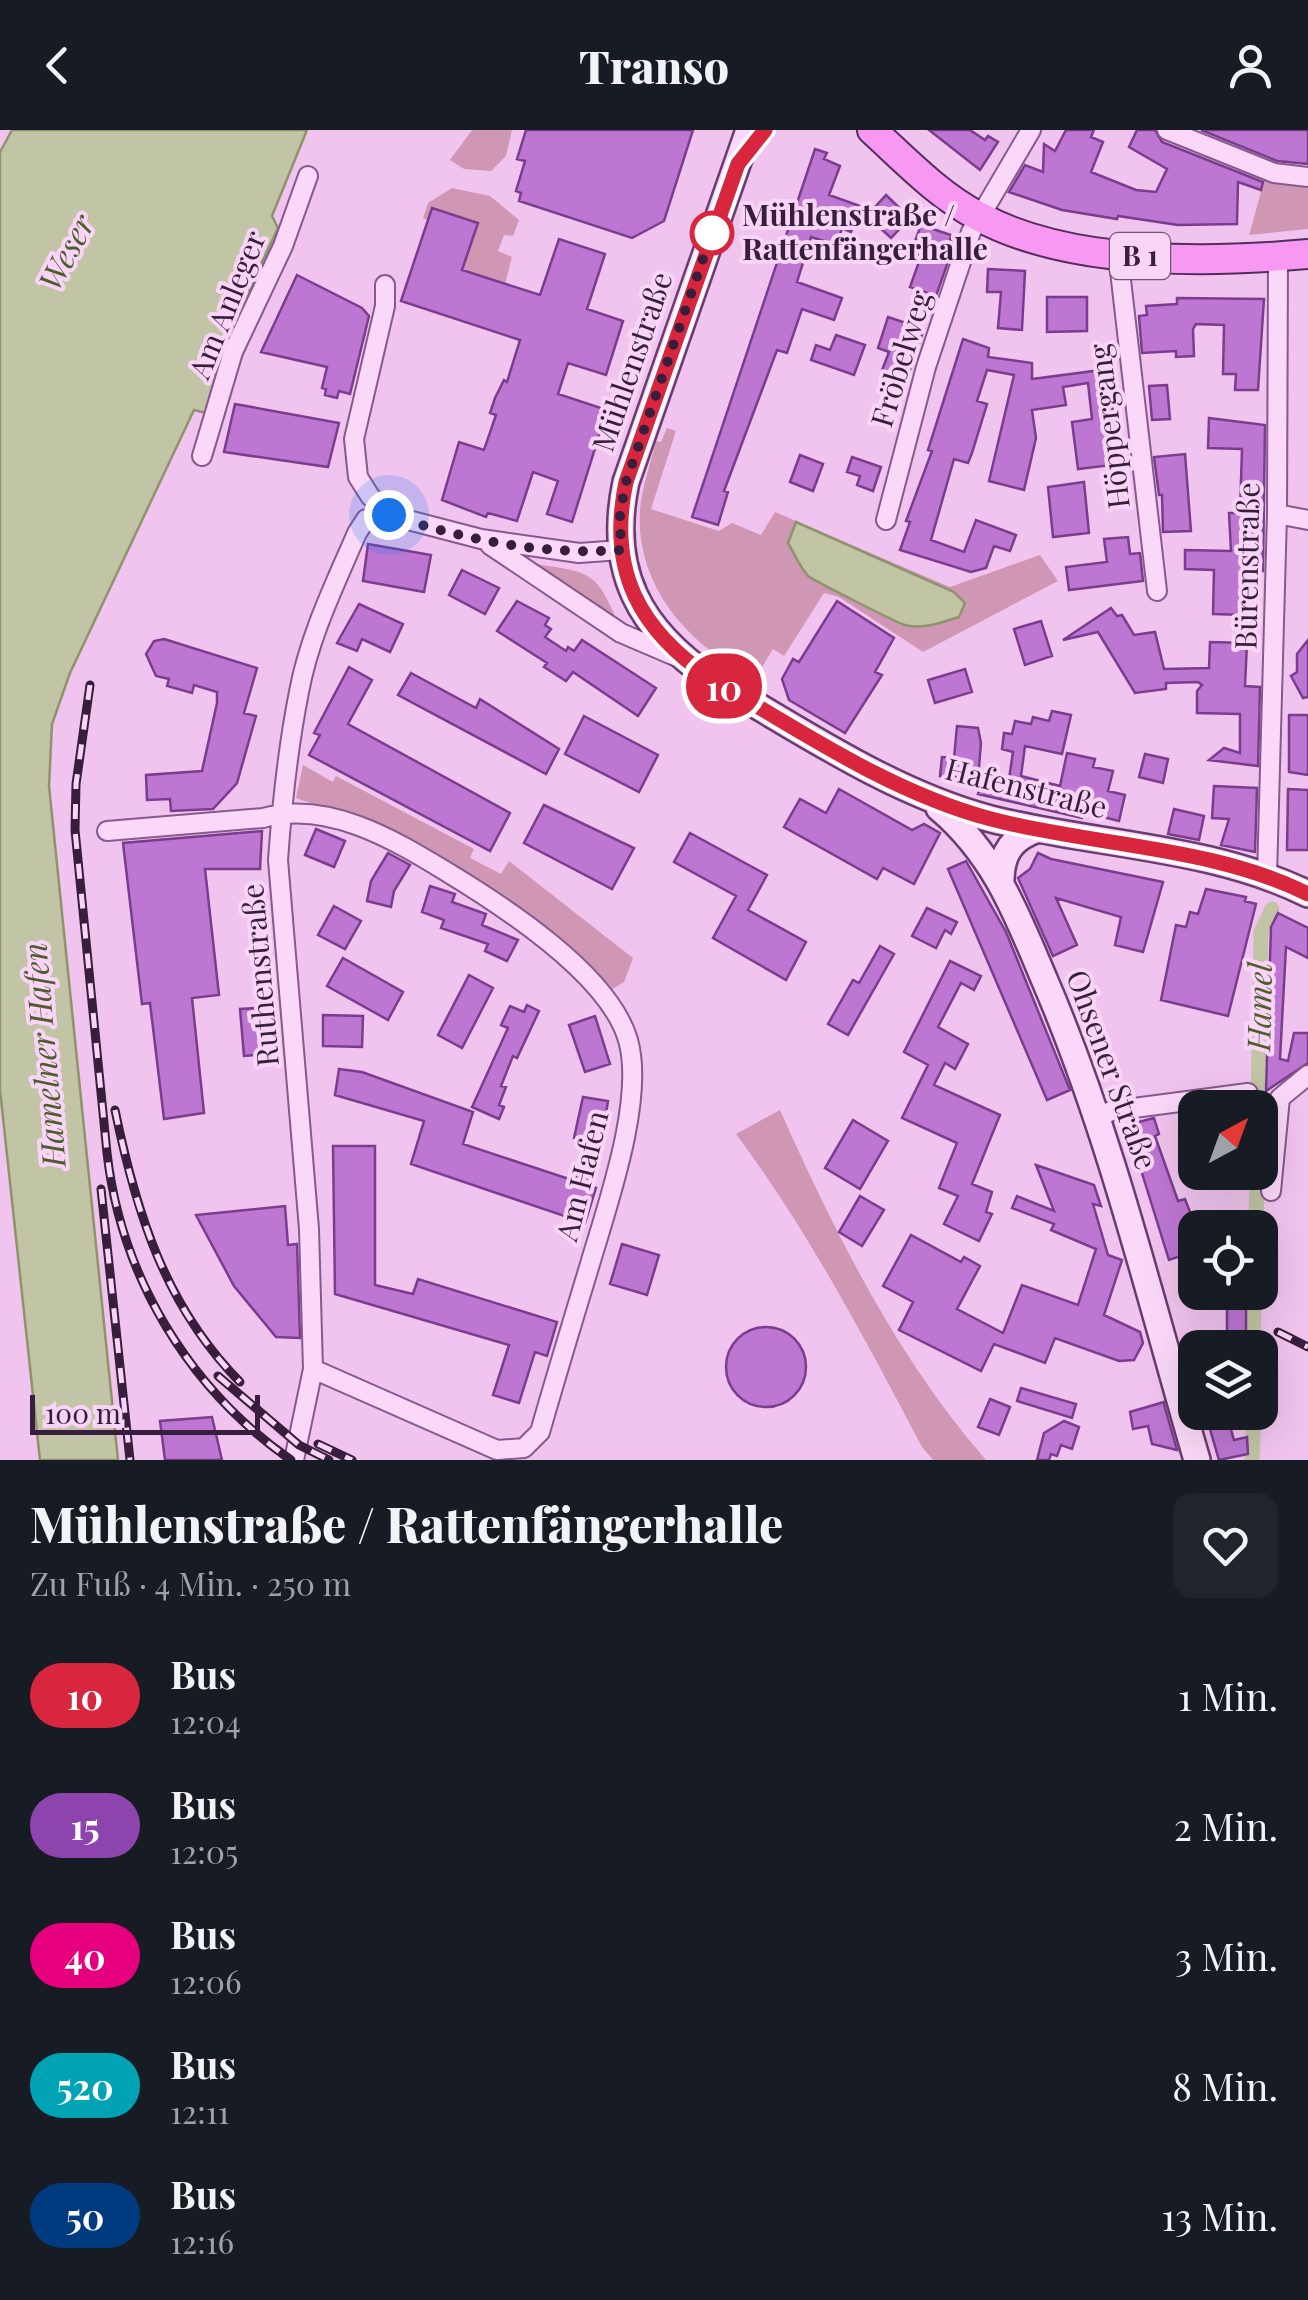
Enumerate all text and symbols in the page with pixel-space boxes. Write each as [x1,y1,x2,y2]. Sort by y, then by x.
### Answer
text: Transo [579,35,729,95]
icon: back [30,38,85,93]
icon: person [1223,38,1278,93]
place label: Mühlenstraße / Rattenfängerhalle [742,194,988,268]
water label: Weser [27,205,103,297]
marker: Mühlenstraße / Rattenfängerhalle [691,212,733,254]
street label: Am Anleger [178,224,274,385]
road number: B 1 [1110,233,1170,279]
street label: Mühlenstraße [582,266,681,456]
street label: Fröbelweg [860,285,940,432]
street label: Höppergang [1078,341,1138,511]
street label: Bürenstraße [1225,482,1267,650]
your location [364,490,414,540]
line badge: 10 [679,654,769,718]
text: 10 [706,663,742,710]
street label: Hafenstraße [942,748,1111,826]
street label: Ruthenstraße [231,882,287,1068]
water label: Hamelner Hafen [11,941,74,1171]
water label: Hamel [1235,961,1280,1054]
street label: Ohsener Straße [1058,964,1167,1174]
north arrow [1178,1090,1278,1190]
map controls [1178,1090,1278,1430]
street label: Am Hafen [545,1106,617,1246]
button: locate [1178,1210,1278,1310]
button: layers [1178,1330,1278,1430]
scale bar [30,1390,260,1434]
text: 100 m [45,1394,121,1431]
text: Mühlenstraße / Rattenfängerhalle [30,1491,783,1555]
button: heart [1173,1493,1278,1598]
text: Zu Fuß · 4 Min. · 250 m [30,1561,351,1604]
text: Bus [170,1648,236,1699]
text: 1 Min. [1178,1670,1278,1721]
text: 10 [67,1672,103,1719]
text: 12:04 [170,1699,241,1742]
text: Bus [170,1778,236,1829]
text: 2 Min. [1174,1800,1278,1851]
text: 15 [70,1802,100,1849]
text: 12:05 [170,1829,238,1872]
text: Bus [170,1908,236,1959]
text: 3 Min. [1175,1930,1278,1981]
text: 40 [64,1932,106,1979]
text: 12:06 [170,1959,241,2002]
text: Bus [170,2038,236,2089]
text: 8 Min. [1172,2060,1278,2111]
text: 520 [57,2062,113,2109]
text: 12:11 [170,2089,229,2132]
text: Bus [170,2168,236,2219]
text: 13 Min. [1161,2190,1278,2241]
text: 50 [66,2192,104,2239]
text: 12:16 [170,2219,234,2262]

